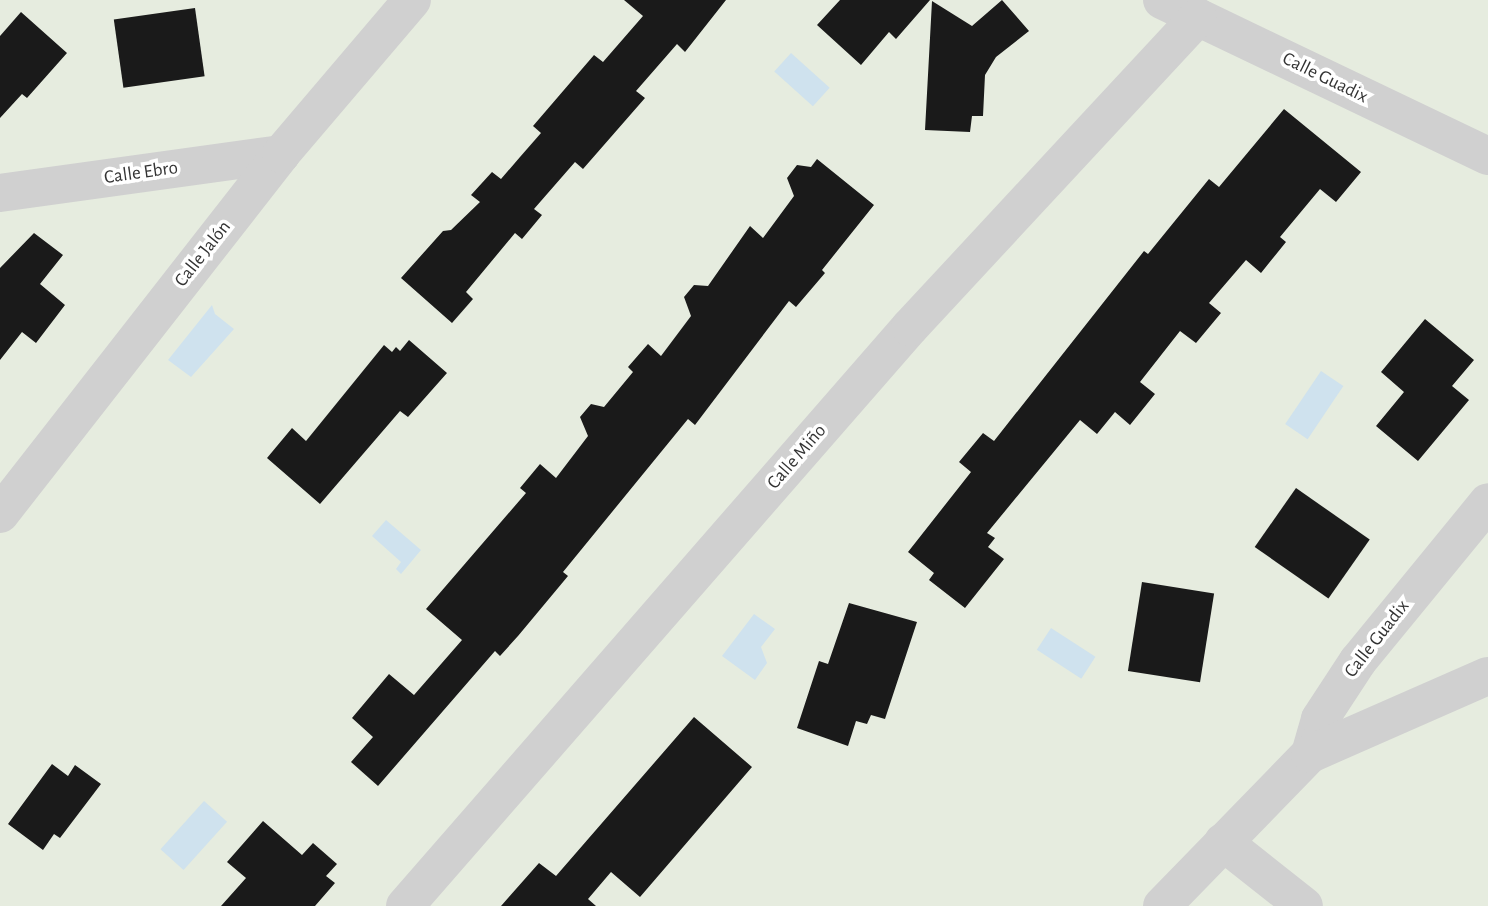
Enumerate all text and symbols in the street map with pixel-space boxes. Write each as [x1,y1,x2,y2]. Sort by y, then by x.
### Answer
street label: Calle Guadix [1279,48,1371,108]
street label: Calle Ebro [103,157,179,189]
street label: Calle Jalón [170,216,236,292]
street label: Calle Miño [763,420,831,494]
street label: Calle Guadix [1340,596,1414,682]

